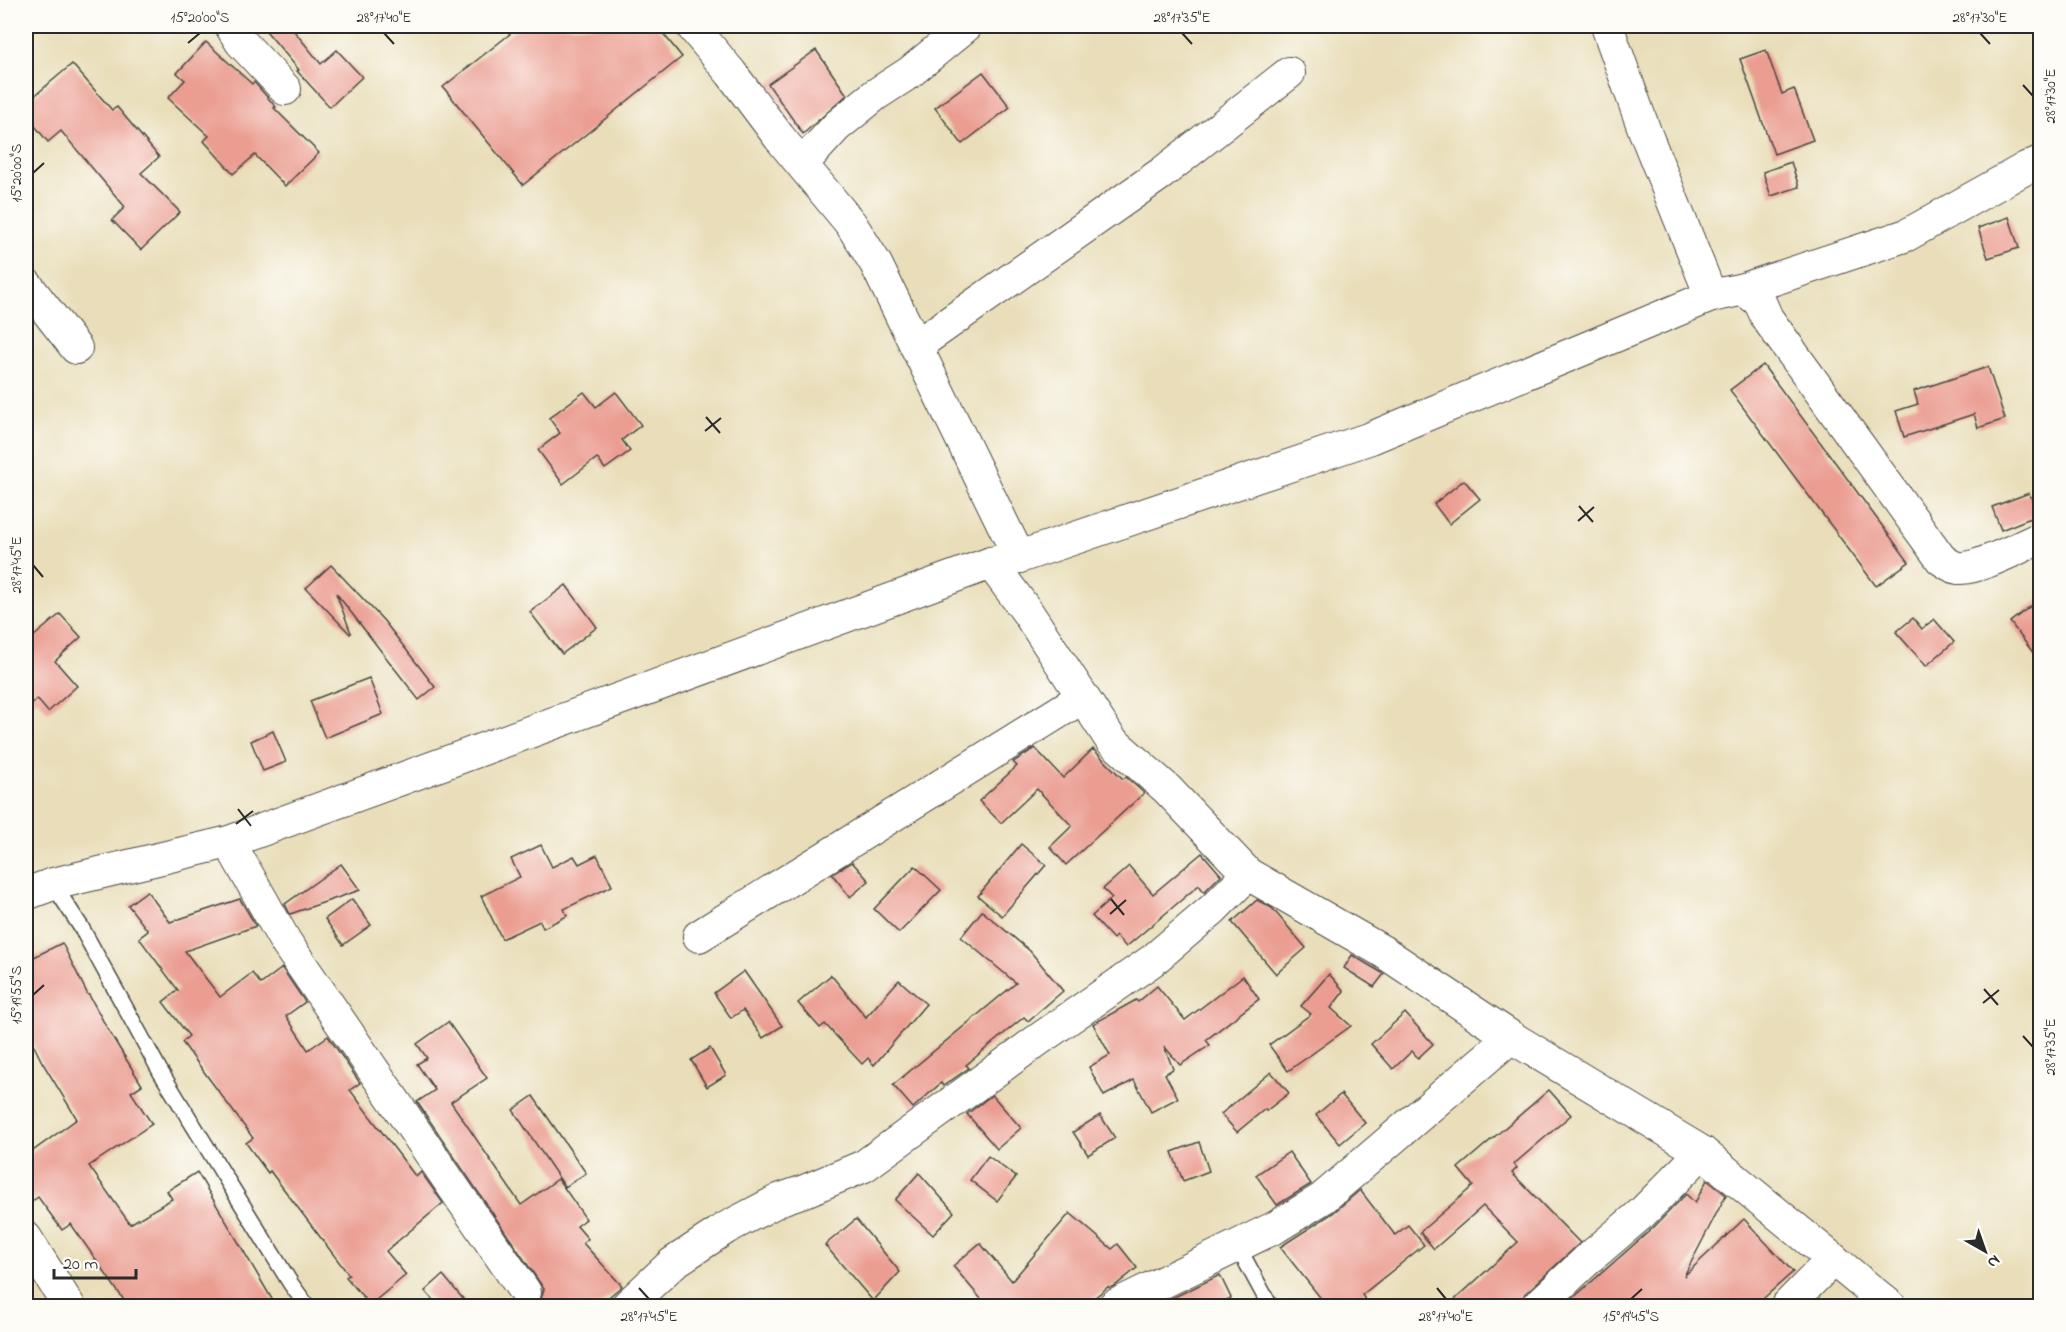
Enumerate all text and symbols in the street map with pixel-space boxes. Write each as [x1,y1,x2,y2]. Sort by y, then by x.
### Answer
text: 15°20'00"S [171,7,230,29]
text: 28°17'40"E [357,7,411,29]
text: 28°17'35"E [1153,7,1211,29]
text: 28°17'30"E [1953,7,2007,29]
text: 28°17'30"E [2040,69,2062,123]
text: 15°20'00"S [6,143,28,202]
text: 28°17'45"E [6,537,28,594]
text: 15°19'55"S [6,965,28,1024]
text: 28°17'35"E [2040,1018,2062,1076]
north arrow [1955,1221,2015,1281]
scale bar [54,1242,136,1280]
text: N [1981,1248,2005,1274]
text: 20 m [63,1252,98,1278]
text: 28°17'45"E [621,1306,678,1328]
text: 28°17'40"E [1419,1306,1473,1328]
text: 15°19'45"S [1603,1306,1659,1328]

